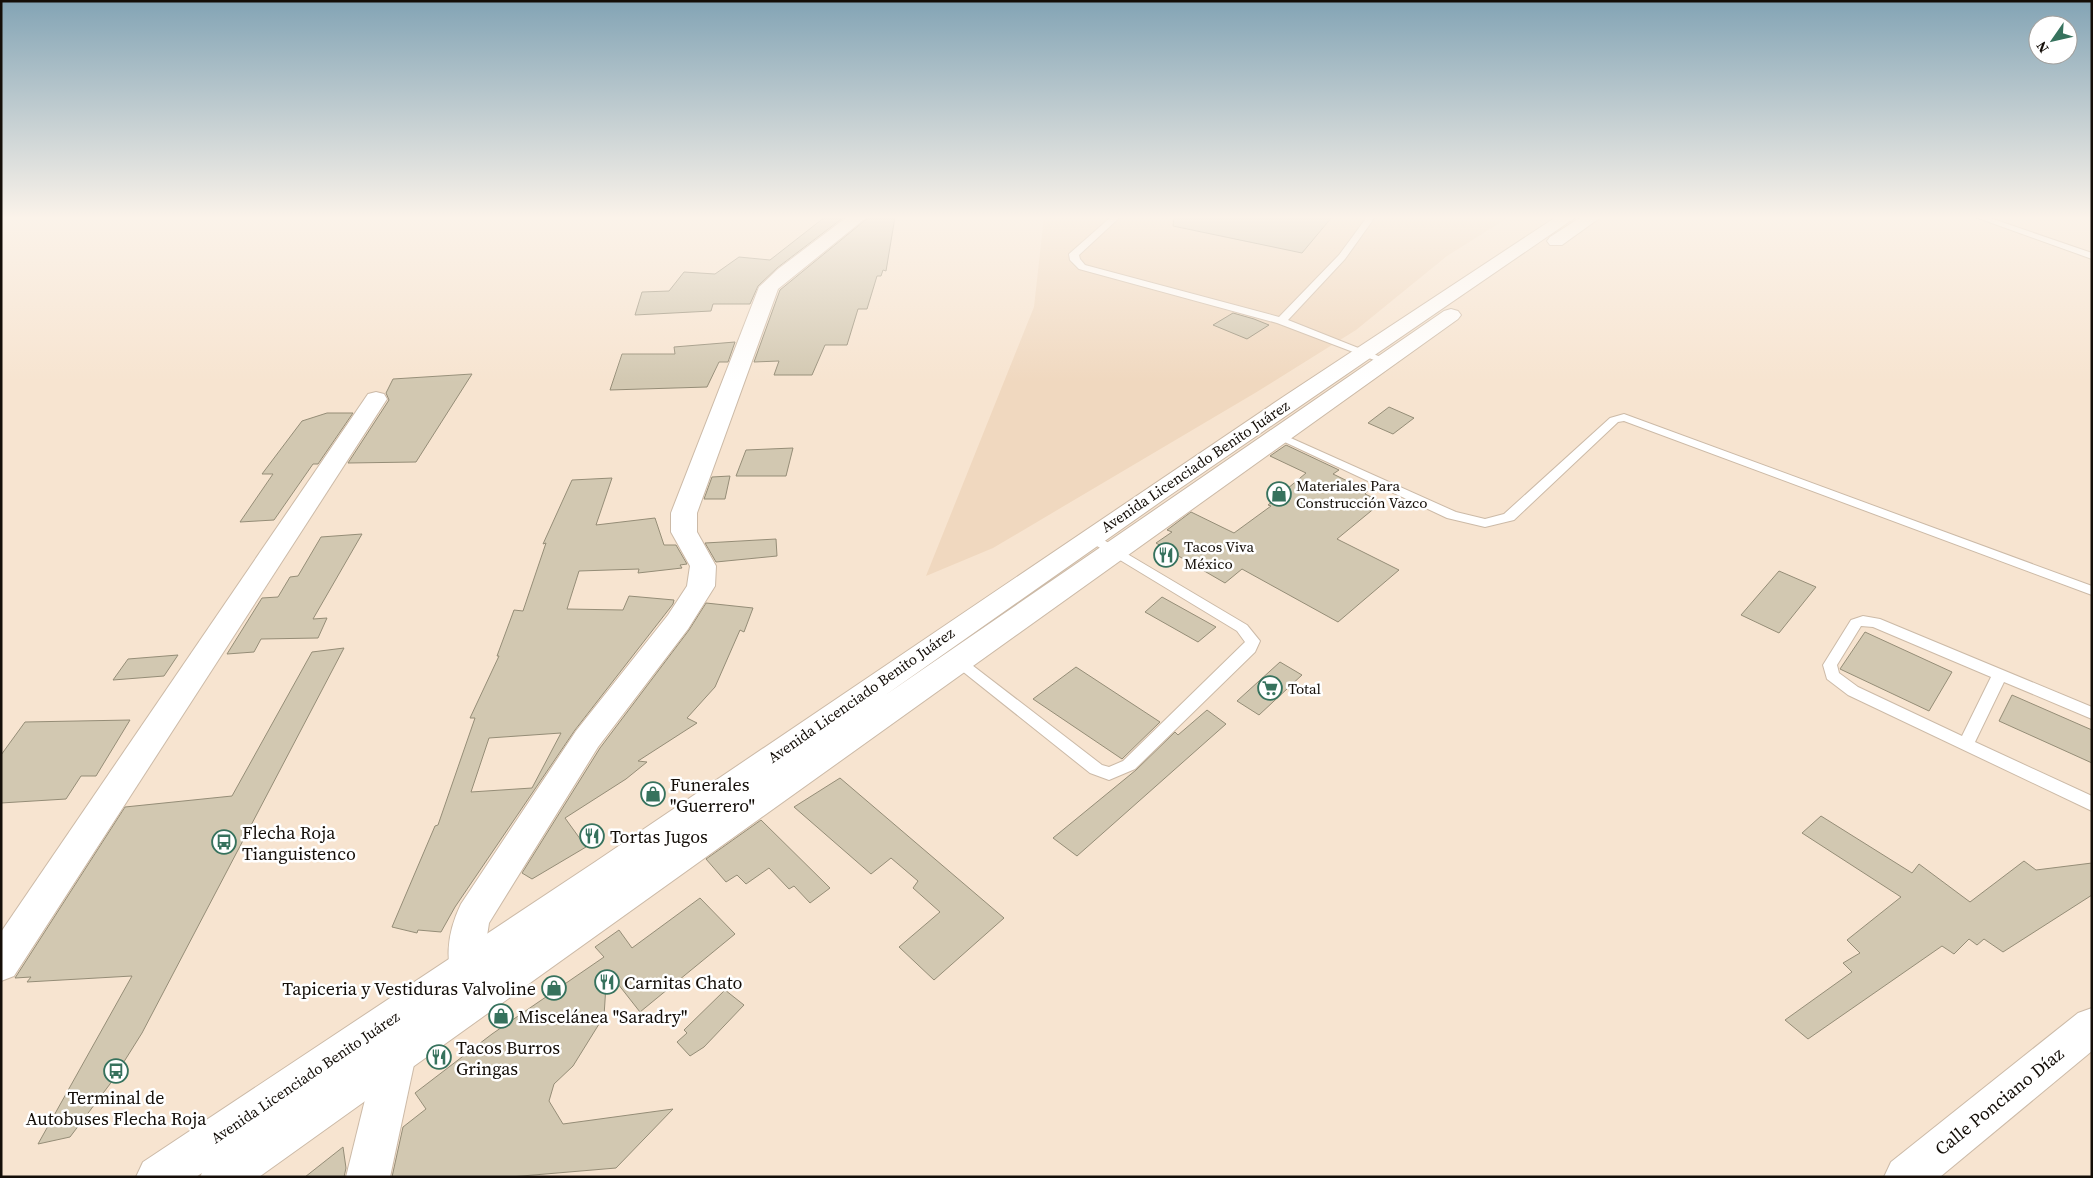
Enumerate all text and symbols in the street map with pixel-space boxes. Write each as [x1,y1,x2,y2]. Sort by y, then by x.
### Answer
north arrow [2028,15,2078,65]
text: N [2031,37,2053,57]
street label: Avenida Licenciado Benito Juárez [1096,395,1294,537]
place label: Materiales Para Construcción Vazco [1296,475,1428,513]
shop icon: Materiales Para Construcción Vazco [1266,481,1292,507]
place label: Tacos Viva México [1184,536,1254,574]
restaurant icon: Tacos Viva México [1153,542,1179,568]
street label: Avenida Licenciado Benito Juárez [763,622,959,768]
supermarket icon: Total [1257,675,1283,701]
place label: Total [1288,678,1322,699]
place label: Funerales "Guerrero" [670,772,755,818]
shop icon: Funerales "Guerrero" [640,781,666,807]
place label: Flecha Roja Tianguistenco [242,820,356,866]
restaurant icon: Tortas Jugos [579,823,605,849]
place label: Tortas Jugos [610,824,708,849]
bus stop icon: Flecha Roja Tianguistenco [211,829,237,855]
restaurant icon: Carnitas Chato [594,969,620,995]
place label: Carnitas Chato [624,970,743,995]
shop icon: Tapiceria y Vestiduras Valvoline [541,975,567,1001]
place label: Tapiceria y Vestiduras Valvoline [282,976,536,1001]
shop icon: Miscelánea "Saradry" [488,1003,514,1029]
place label: Miscelánea "Saradry" [518,1004,687,1029]
street label: Avenida Licenciado Benito Juárez [206,1006,404,1148]
place label: Tacos Burros Gringas [456,1035,560,1081]
street label: Calle Ponciano Díaz [1929,1041,2069,1161]
restaurant icon: Tacos Burros Gringas [426,1044,452,1070]
bus stop icon: Terminal de Autobuses Flecha Roja [103,1058,129,1084]
place label: Terminal de Autobuses Flecha Roja [26,1085,207,1131]

